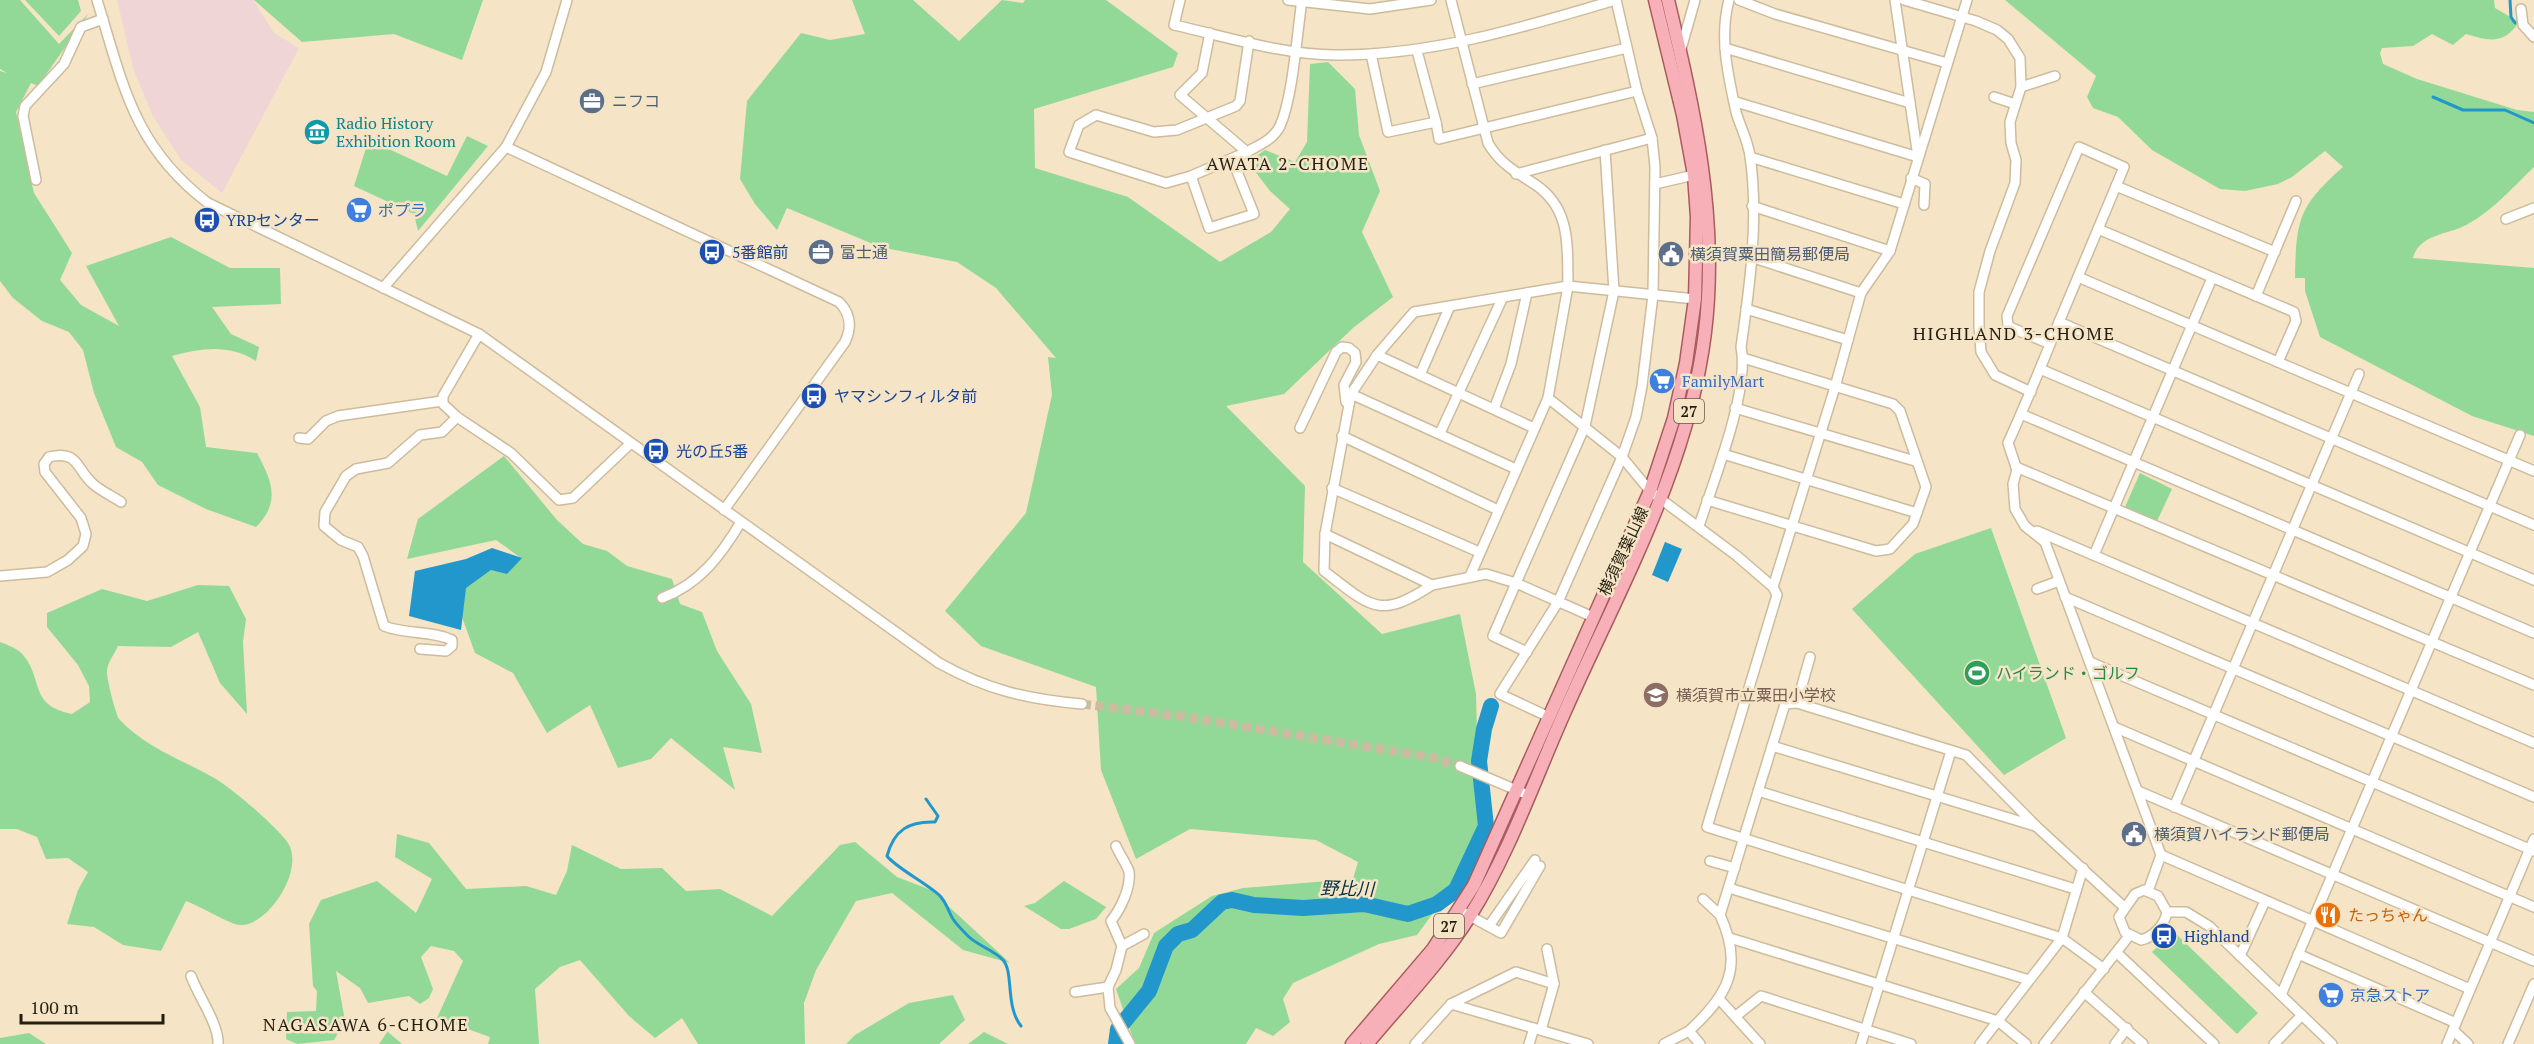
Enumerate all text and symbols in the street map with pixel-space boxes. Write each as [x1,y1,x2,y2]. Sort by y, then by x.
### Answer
office icon: ニフコ [577,86,607,116]
place label: ニフコ [612,90,660,112]
place label: Radio History Exhibition Room [336,112,456,152]
museum icon: Radio History Exhibition Room [302,117,332,147]
district label: AWATA 2-CHOME [1206,151,1370,175]
supermarket icon: ポプラ [344,195,374,225]
place label: ポプラ [378,199,426,221]
bus stop icon: YRPセンター [192,205,222,235]
place label: YRPセンター [226,209,320,231]
bus stop icon: 5番館前 [697,237,727,267]
office icon: 富士通 [806,237,836,267]
public building icon: 横須賀粟田簡易郵便局 [1656,239,1686,269]
place label: 5番館前 [732,241,789,263]
place label: 富士通 [840,241,888,263]
place label: 横須賀粟田簡易郵便局 [1690,243,1850,265]
district label: HIGHLAND 3-CHOME [1913,321,2115,345]
supermarket icon: FamilyMart [1647,366,1677,396]
place label: FamilyMart [1682,370,1764,392]
bus stop icon: ヤマシンフィルタ前 [799,381,829,411]
place label: ヤマシンフィルタ前 [834,385,977,407]
road number: 27 [1674,399,1704,423]
bus stop icon: 光の丘5番 [641,436,671,466]
place label: 光の丘5番 [676,440,749,462]
street label: 横須賀葉山線 [1593,503,1653,599]
sports icon: ハイランド・ゴルフ [1962,658,1992,688]
place label: ハイランド・ゴルフ [1996,662,2140,684]
school or university icon: 横須賀市立粟田小学校 [1641,680,1671,710]
place label: 横須賀市立粟田小学校 [1676,684,1836,706]
public building icon: 横須賀ハイランド郵便局 [2119,819,2149,849]
place label: 横須賀ハイランド郵便局 [2154,823,2330,845]
water label: 野比川 [1320,876,1376,901]
restaurant icon: たっちゃん [2313,900,2343,930]
place label: たっちゃん [2348,904,2428,926]
road number: 27 [1434,914,1464,938]
bus stop icon: Highland [2149,921,2179,951]
place label: Highland [2184,925,2250,947]
supermarket icon: 京急ストア [2316,980,2346,1010]
place label: 京急ストア [2350,984,2430,1006]
scale bar [21,987,164,1025]
text: 100 m [30,995,79,1019]
district label: NAGASAWA 6-CHOME [263,1012,469,1036]

